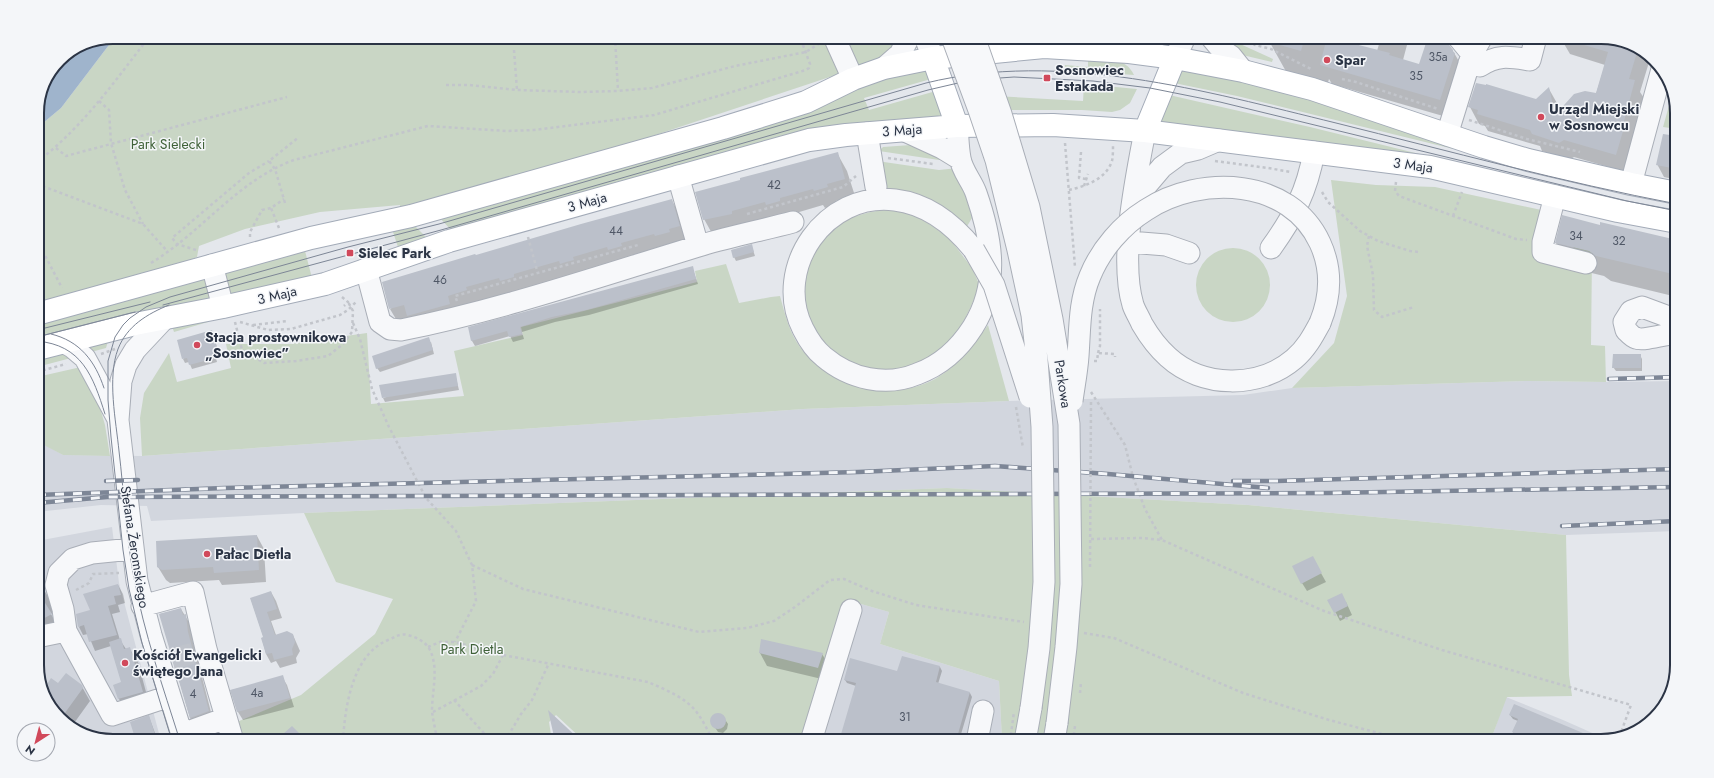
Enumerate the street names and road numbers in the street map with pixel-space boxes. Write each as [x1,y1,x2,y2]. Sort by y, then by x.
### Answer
street label: 3 Maja [881,119,923,141]
street label: 3 Maja [1392,152,1434,178]
street label: 3 Maja [565,187,609,217]
street label: 3 Maja [255,281,299,309]
street label: Parkowa [1049,359,1077,409]
street label: Stefana Żeromskiego [115,484,155,610]

